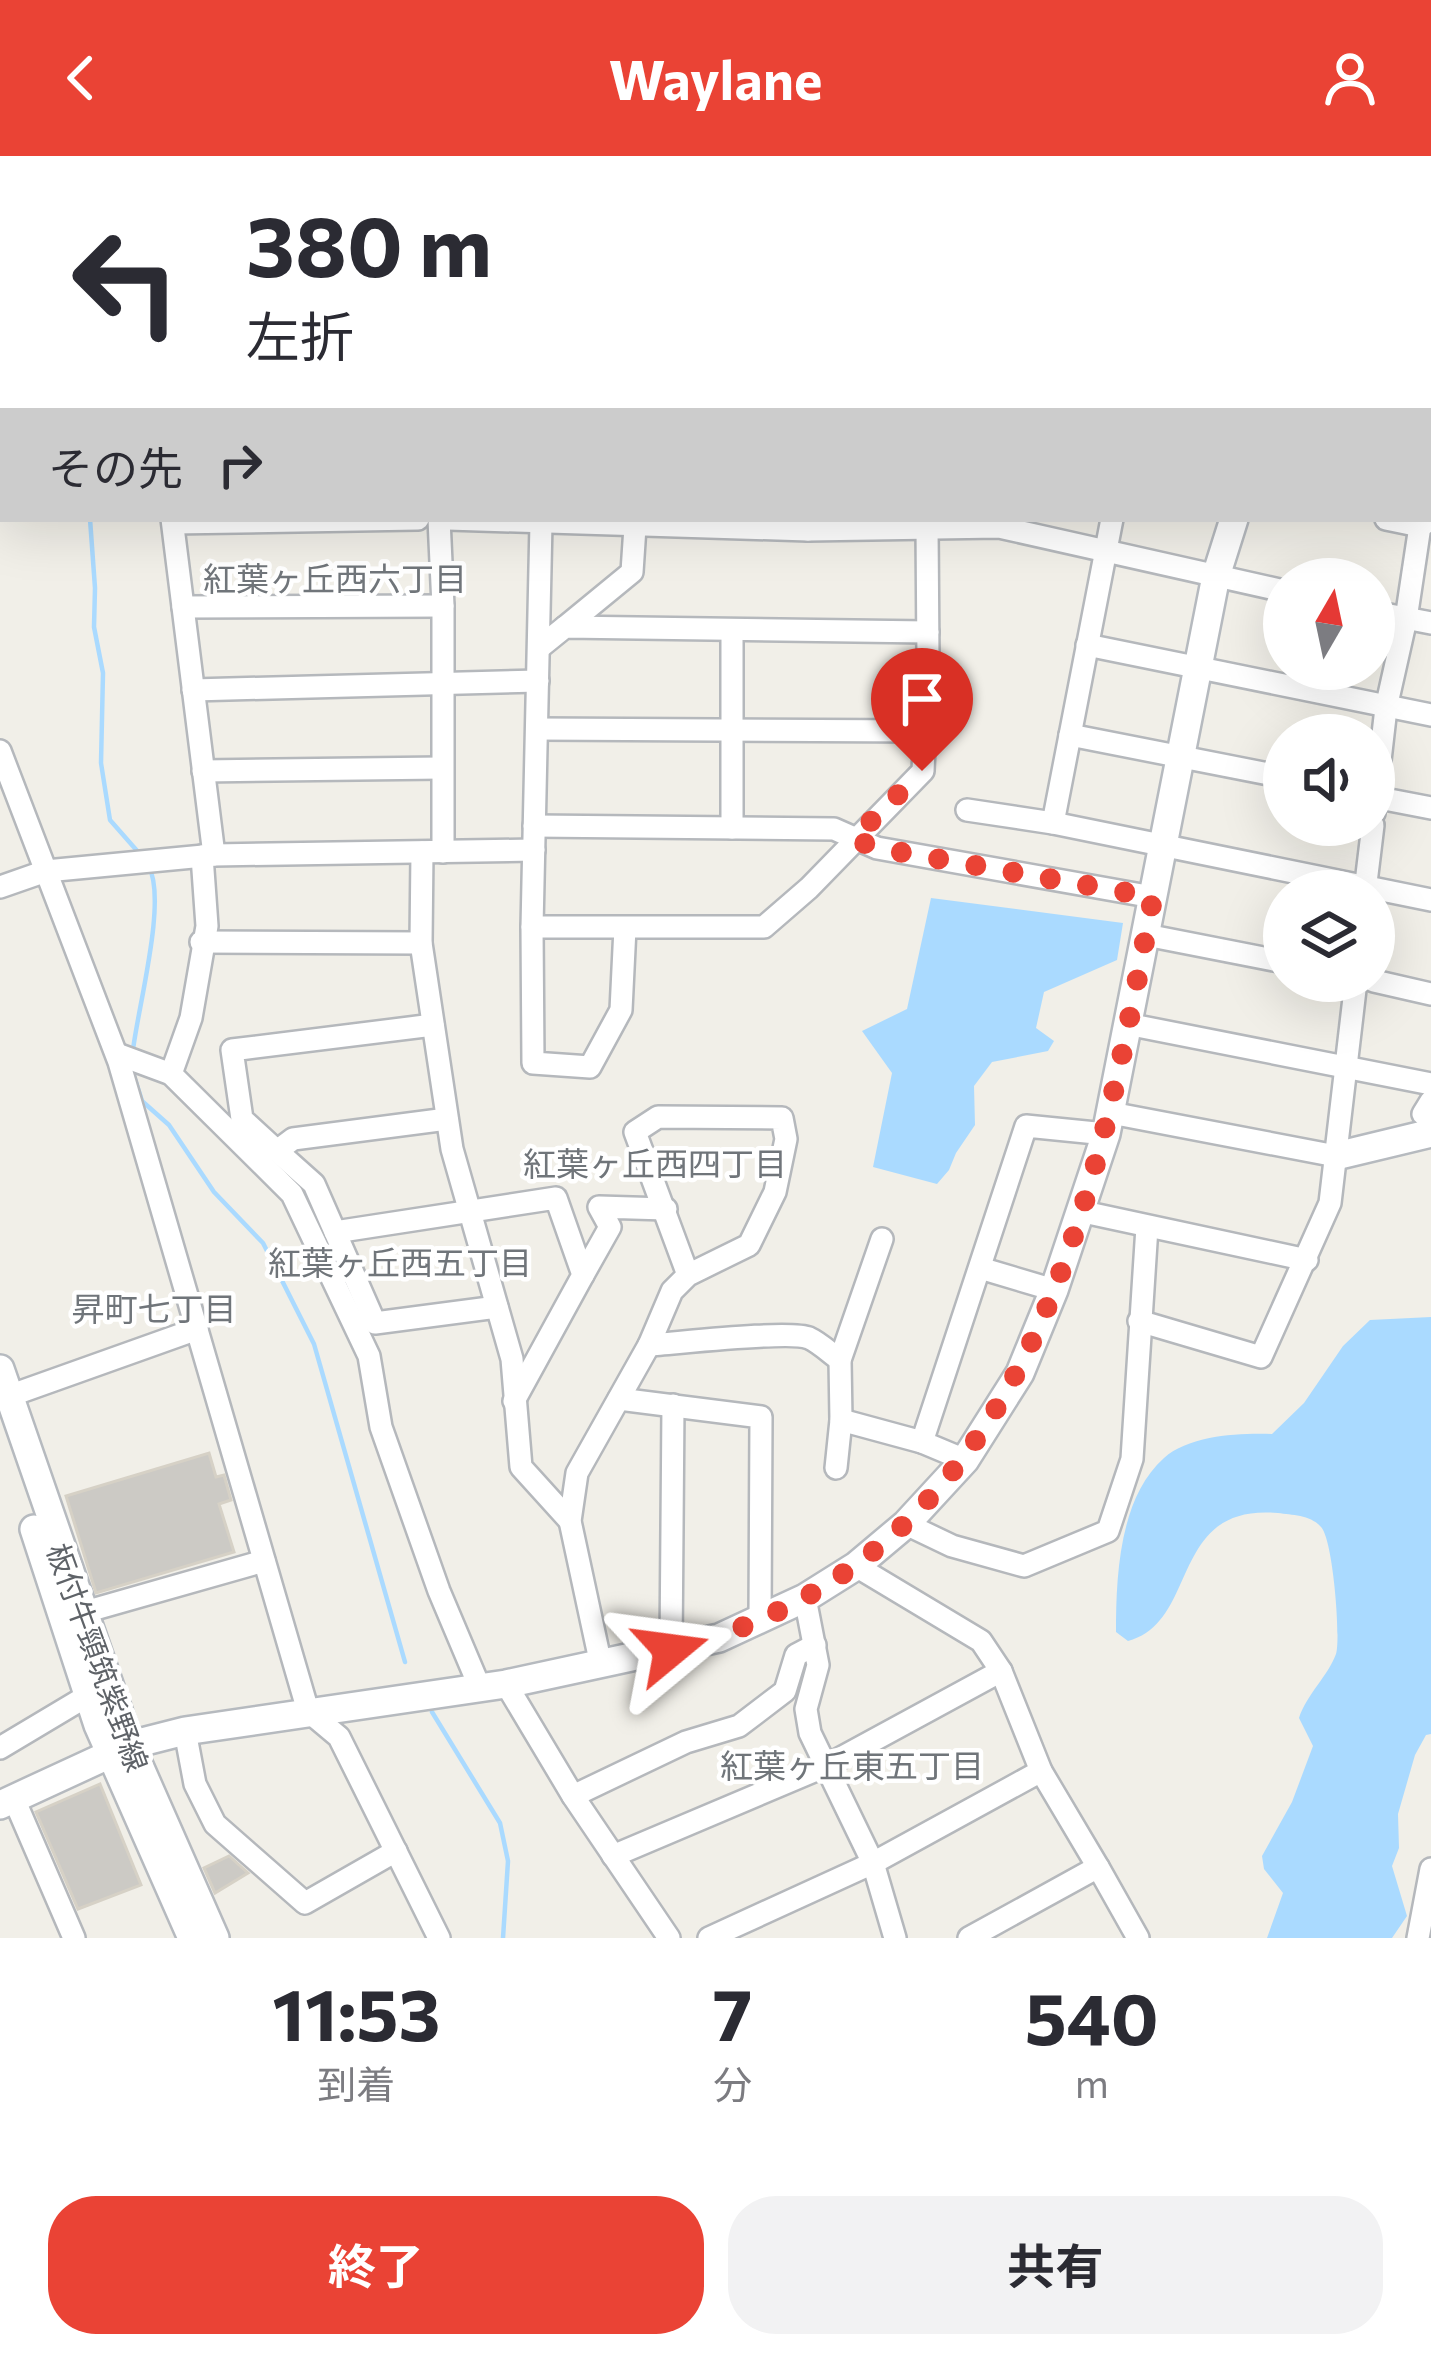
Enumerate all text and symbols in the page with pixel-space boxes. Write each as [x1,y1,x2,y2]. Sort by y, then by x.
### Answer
icon: back [48,45,114,111]
text: Waylane [609,45,822,111]
icon: person [1317,45,1383,111]
text: 380 m [246,192,492,294]
icon: left [48,204,204,360]
text: 左折 [246,302,354,368]
icon: right [207,432,273,498]
text: その先 [48,439,183,494]
district label: 紅葉ヶ丘西六丁目 [203,557,467,598]
north arrow [1263,558,1395,690]
map controls [1263,558,1395,1002]
pin [871,648,973,771]
icon: arrive [889,666,955,732]
button: sound [1263,714,1395,846]
button: layers [1263,870,1395,1002]
district label: 紅葉ヶ丘西四丁目 [523,1142,787,1183]
district label: 紅葉ヶ丘西五丁目 [268,1241,532,1282]
district label: 昇町七丁目 [72,1287,237,1328]
street label: 板付牛頸筑紫野線 [41,1538,157,1776]
position arrow [608,1587,734,1713]
district label: 紅葉ヶ丘東五丁目 [720,1744,984,1785]
text: 11:53 [272,1968,440,2056]
text: 7 [713,1968,752,2056]
text: 540 [1025,1972,1159,2060]
text: m [1075,2058,1109,2106]
text: 到着 [317,2059,395,2107]
text: 分 [713,2059,752,2107]
button: 終了 [48,2196,704,2334]
button: 共有 [728,2196,1383,2334]

